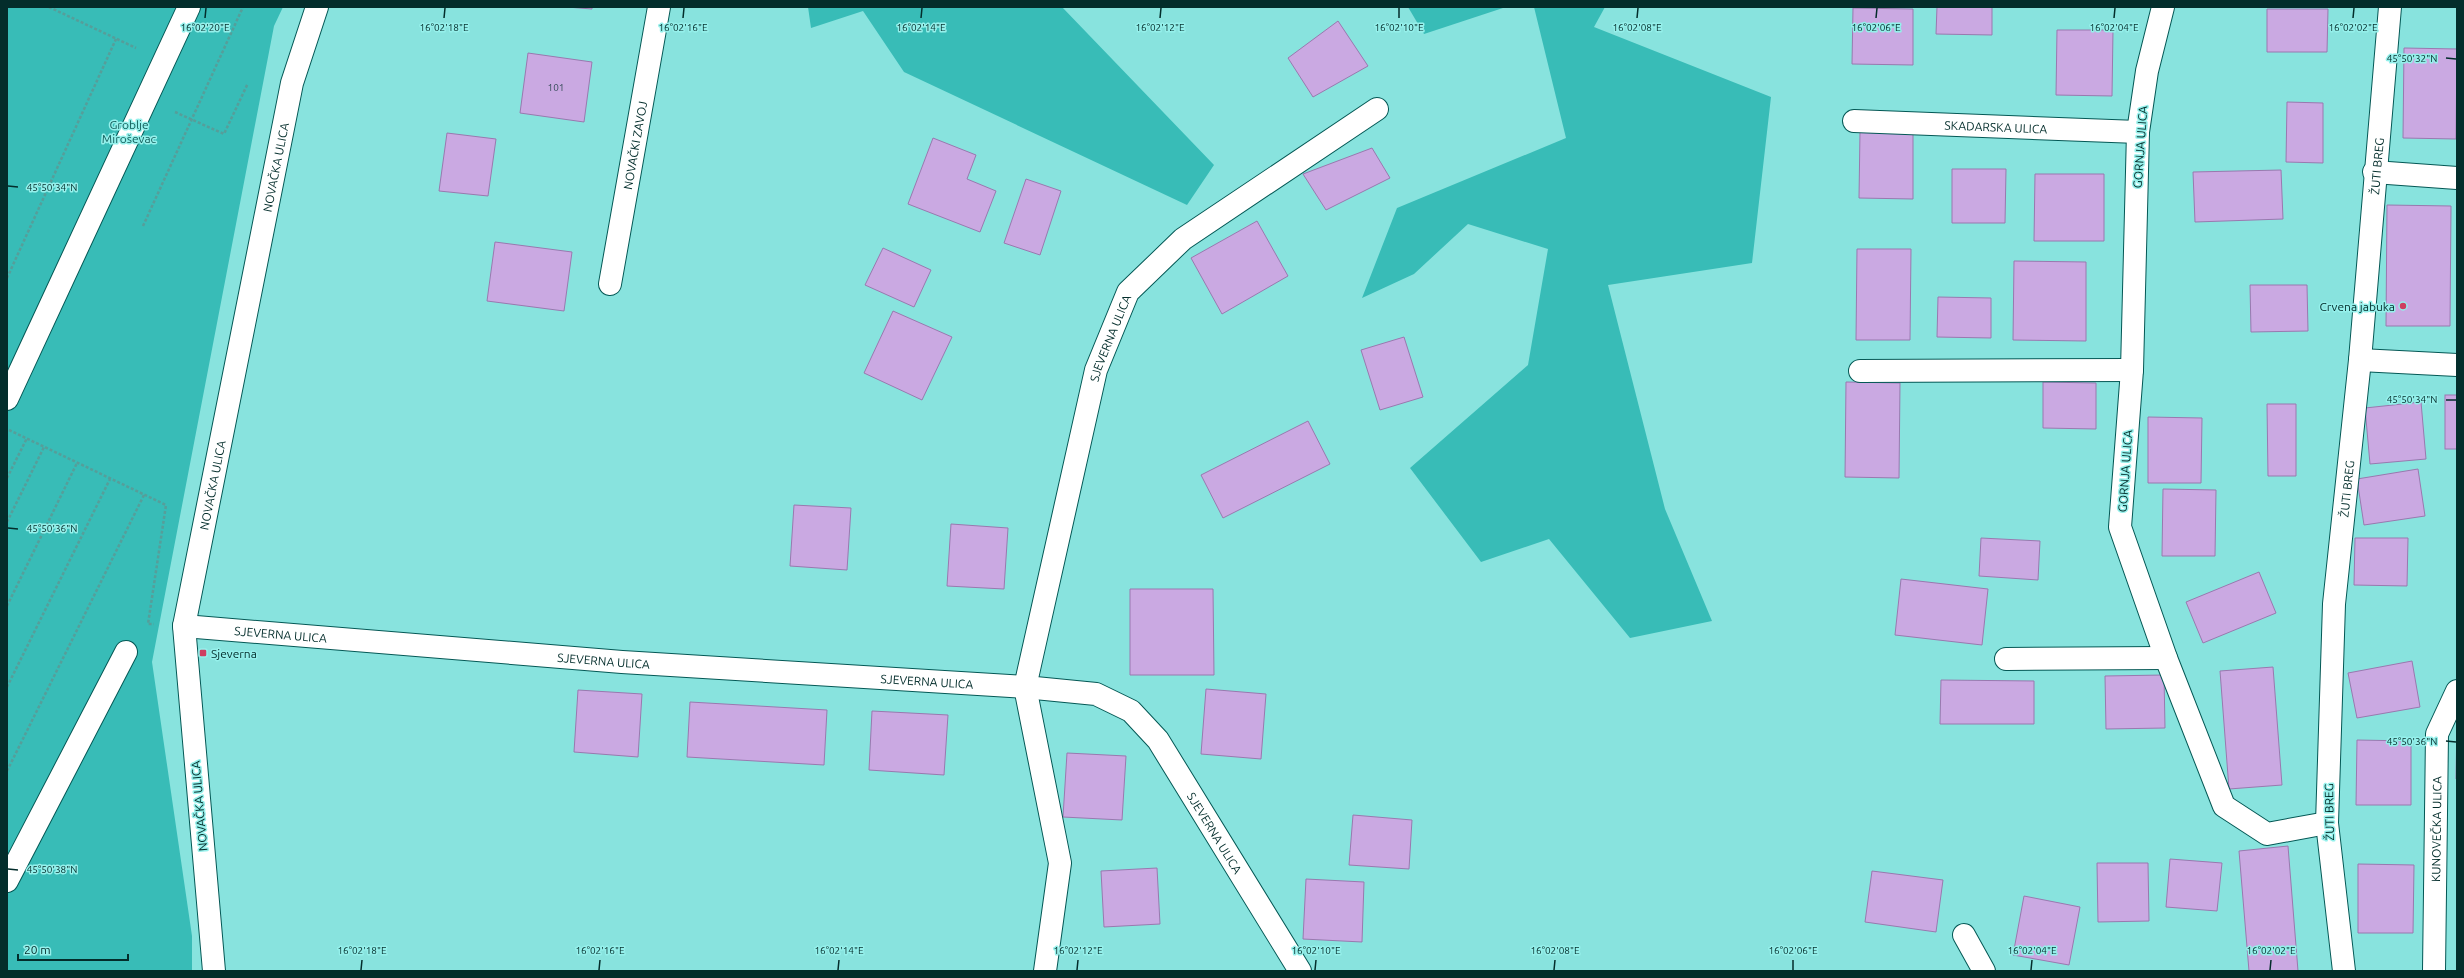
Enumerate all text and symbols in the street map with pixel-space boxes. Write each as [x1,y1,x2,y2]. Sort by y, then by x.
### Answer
text: 16°02'20"E [180,22,230,33]
text: 16°02'18"E [419,22,469,33]
text: 16°02'16"E [658,22,708,33]
text: 16°02'14"E [896,22,946,33]
text: 16°02'12"E [1135,22,1185,33]
text: 16°02'10"E [1374,22,1424,33]
text: 16°02'08"E [1612,22,1662,33]
text: 16°02'06"E [1851,22,1901,33]
text: 16°02'04"E [2089,22,2139,33]
text: 16°02'02"E [2328,22,2378,33]
text: 45°50'32"N [2387,53,2437,64]
house number: 101 [548,82,564,93]
street label: NOVAČKI ZAVOJ [620,100,649,190]
street label: GORNJA ULICA [2131,105,2149,189]
park label: Groblje Miroševac [102,118,157,145]
street label: SKADARSKA ULICA [1944,118,2048,135]
street label: NOVAČKA ULICA [260,121,291,213]
street label: ŽUTI BREG [2368,137,2385,195]
text: 45°50'34"N [27,182,77,193]
street label: SJEVERNA ULICA [1087,292,1133,383]
place label: Crvena jabuka [2319,300,2395,313]
marker: Crvena jabuka [2398,301,2408,311]
text: 45°50'34"N [2387,394,2437,405]
street label: GORNJA ULICA [2116,429,2134,513]
street label: NOVAČKA ULICA [197,439,227,531]
street label: ŽUTI BREG [2337,460,2356,518]
text: 45°50'36"N [27,523,77,534]
street label: SJEVERNA ULICA [234,624,328,644]
place label: Sjeverna [211,647,257,660]
marker: Sjeverna [198,648,208,658]
street label: SJEVERNA ULICA [557,650,650,670]
street label: SJEVERNA ULICA [880,672,974,690]
text: 45°50'36"N [2387,736,2437,747]
street label: NOVAČKA ULICA [189,760,209,852]
street label: KUNOVEČKA ULICA [2429,776,2443,882]
street label: ŽUTI BREG [2322,783,2336,841]
street label: SJEVERNA ULICA [1185,790,1245,876]
text: 45°50'38"N [27,864,77,875]
scale bar [18,936,128,962]
text: 20 m [24,943,51,956]
text: 16°02'18"E [337,945,387,956]
text: 16°02'16"E [575,945,625,956]
text: 16°02'14"E [814,945,864,956]
text: 16°02'12"E [1053,945,1103,956]
text: 16°02'10"E [1291,945,1341,956]
text: 16°02'08"E [1530,945,1580,956]
text: 16°02'06"E [1768,945,1818,956]
text: 16°02'04"E [2007,945,2057,956]
text: 16°02'02"E [2246,945,2296,956]

